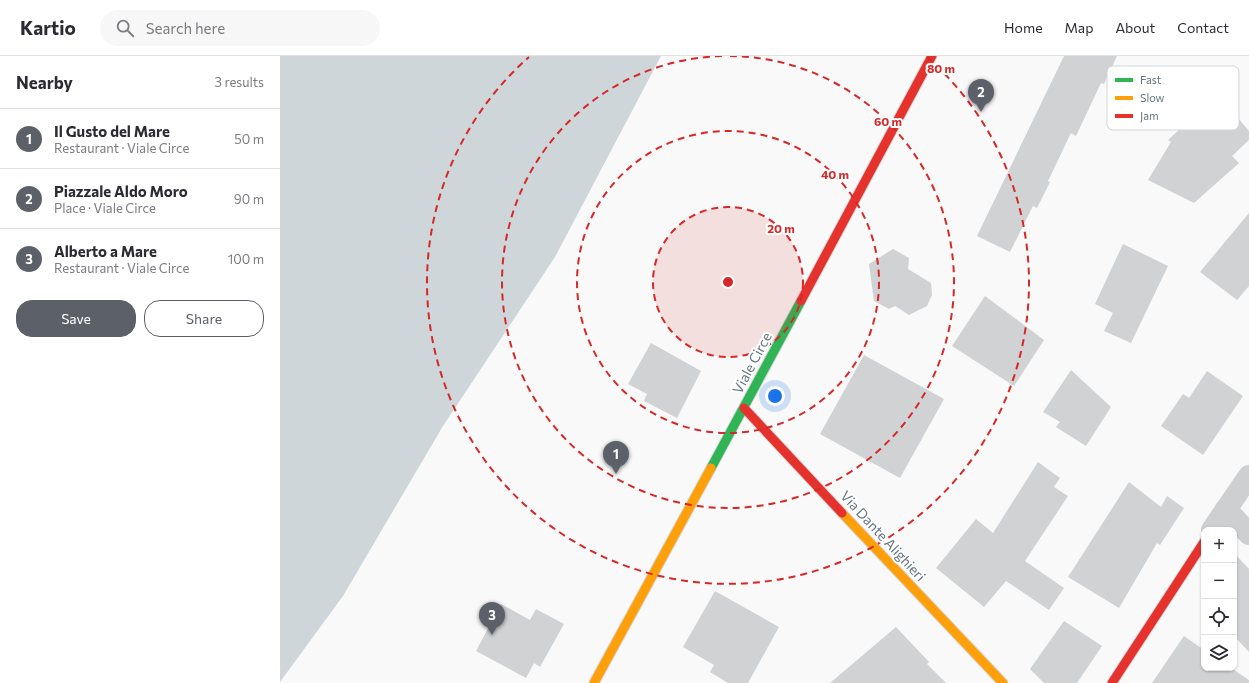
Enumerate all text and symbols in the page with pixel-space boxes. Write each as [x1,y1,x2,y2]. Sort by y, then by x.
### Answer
search box [100,10,380,46]
text: Kartio [20,16,76,39]
icon: search [114,17,136,39]
text: Search here [146,19,225,37]
text: Home [1004,19,1043,36]
text: Map [1065,19,1093,36]
text: About [1115,19,1155,36]
text: Contact [1177,19,1229,36]
text: 80 m [927,61,955,75]
legend [1107,66,1239,130]
text: Nearby [16,72,73,93]
text: Fast [1140,73,1162,86]
text: 3 results [215,74,264,90]
pin: 2 [968,79,994,112]
text: Slow [1140,91,1165,104]
text: Jam [1140,109,1159,123]
text: 60 m [874,114,902,128]
text: Il Gusto del Mare [54,122,170,140]
text: 1 [26,131,32,147]
text: 50 m [234,131,264,147]
text: Restaurant · Viale Circe [54,140,189,156]
text: 40 m [821,167,849,181]
text: Piazzale Aldo Moro [54,182,188,200]
text: 2 [25,191,33,207]
text: 90 m [234,191,264,207]
text: Place · Viale Circe [54,200,156,216]
text: 20 m [767,221,795,235]
text: Alberto a Mare [54,242,157,260]
text: 3 [25,251,33,267]
text: 100 m [228,251,264,267]
text: Restaurant · Viale Circe [54,260,189,276]
centre of rings [721,275,735,289]
button: Save [16,300,136,337]
button: Share [144,300,264,337]
street label: Viale Circe [728,329,775,396]
your location [765,386,785,406]
pin: 1 [603,441,629,474]
street label: Via Dante Alighieri [837,487,930,584]
map controls [1201,527,1237,671]
button: + [1201,527,1237,563]
button: − [1201,563,1237,599]
button: locate [1201,599,1237,635]
pin: 3 [479,602,505,635]
button: layers [1201,635,1237,671]

